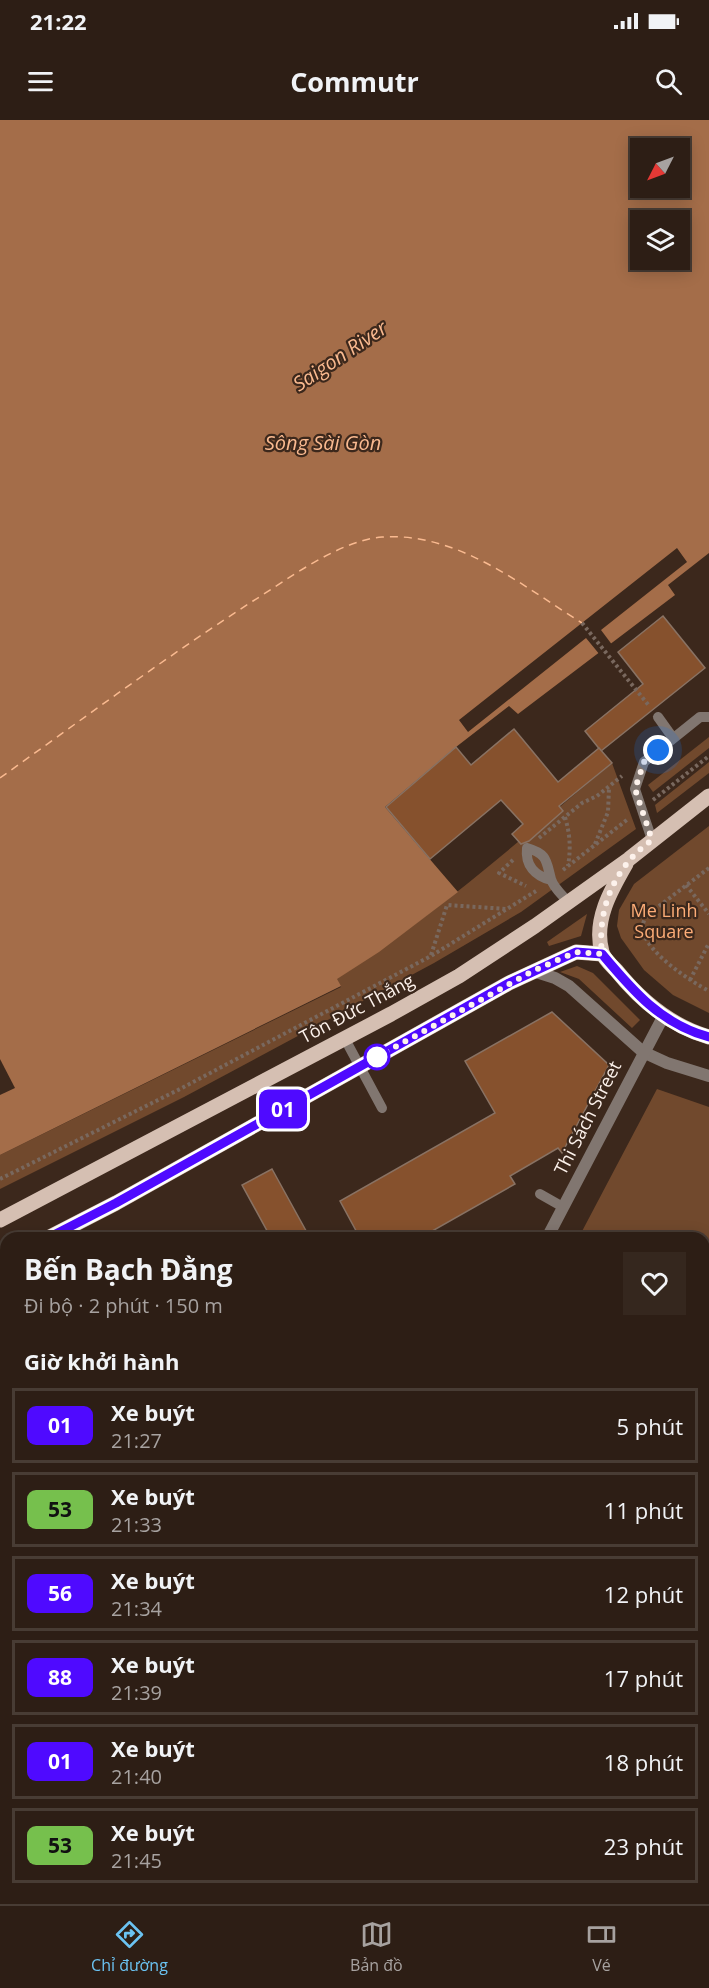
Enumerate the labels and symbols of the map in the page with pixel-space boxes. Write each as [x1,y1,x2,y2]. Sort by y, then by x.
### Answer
north arrow [630,138,690,198]
water label: Saigon River [287,313,393,397]
water label: Sông Sài Gòn [265,429,381,456]
your location [643,735,673,765]
park label: Me Linh Square [631,898,698,943]
street label: Tôn Đức Thắng [295,968,418,1048]
unlabelled marker [364,1044,390,1070]
street label: Thi Sách Street [548,1057,626,1179]
line badge: 01 [256,1090,310,1128]

